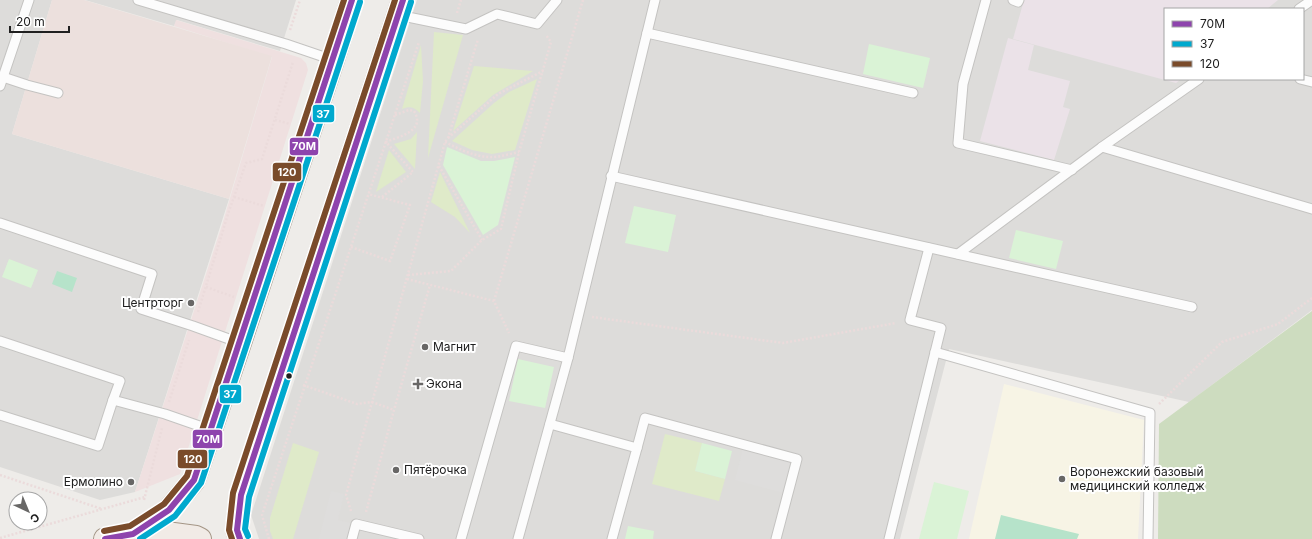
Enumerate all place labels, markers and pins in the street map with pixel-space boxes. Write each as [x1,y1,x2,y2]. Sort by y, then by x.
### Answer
place label: Центрторг [122,295,183,310]
marker: Центрторг [186,298,196,308]
place label: Магнит [433,339,476,354]
marker: Магнит [420,342,430,352]
unlabelled marker [284,371,294,381]
place label: Экона [426,376,462,391]
marker: Экона [413,379,423,389]
place label: Пятёрочка [404,462,467,477]
place label: Воронежский базовый медицинский колледж [1070,464,1205,493]
marker: Пятёрочка [391,465,401,475]
place label: Ермолино [64,474,123,489]
marker: Воронежский базовый медицинский колледж [1057,474,1067,484]
marker: Ермолино [126,477,136,487]

